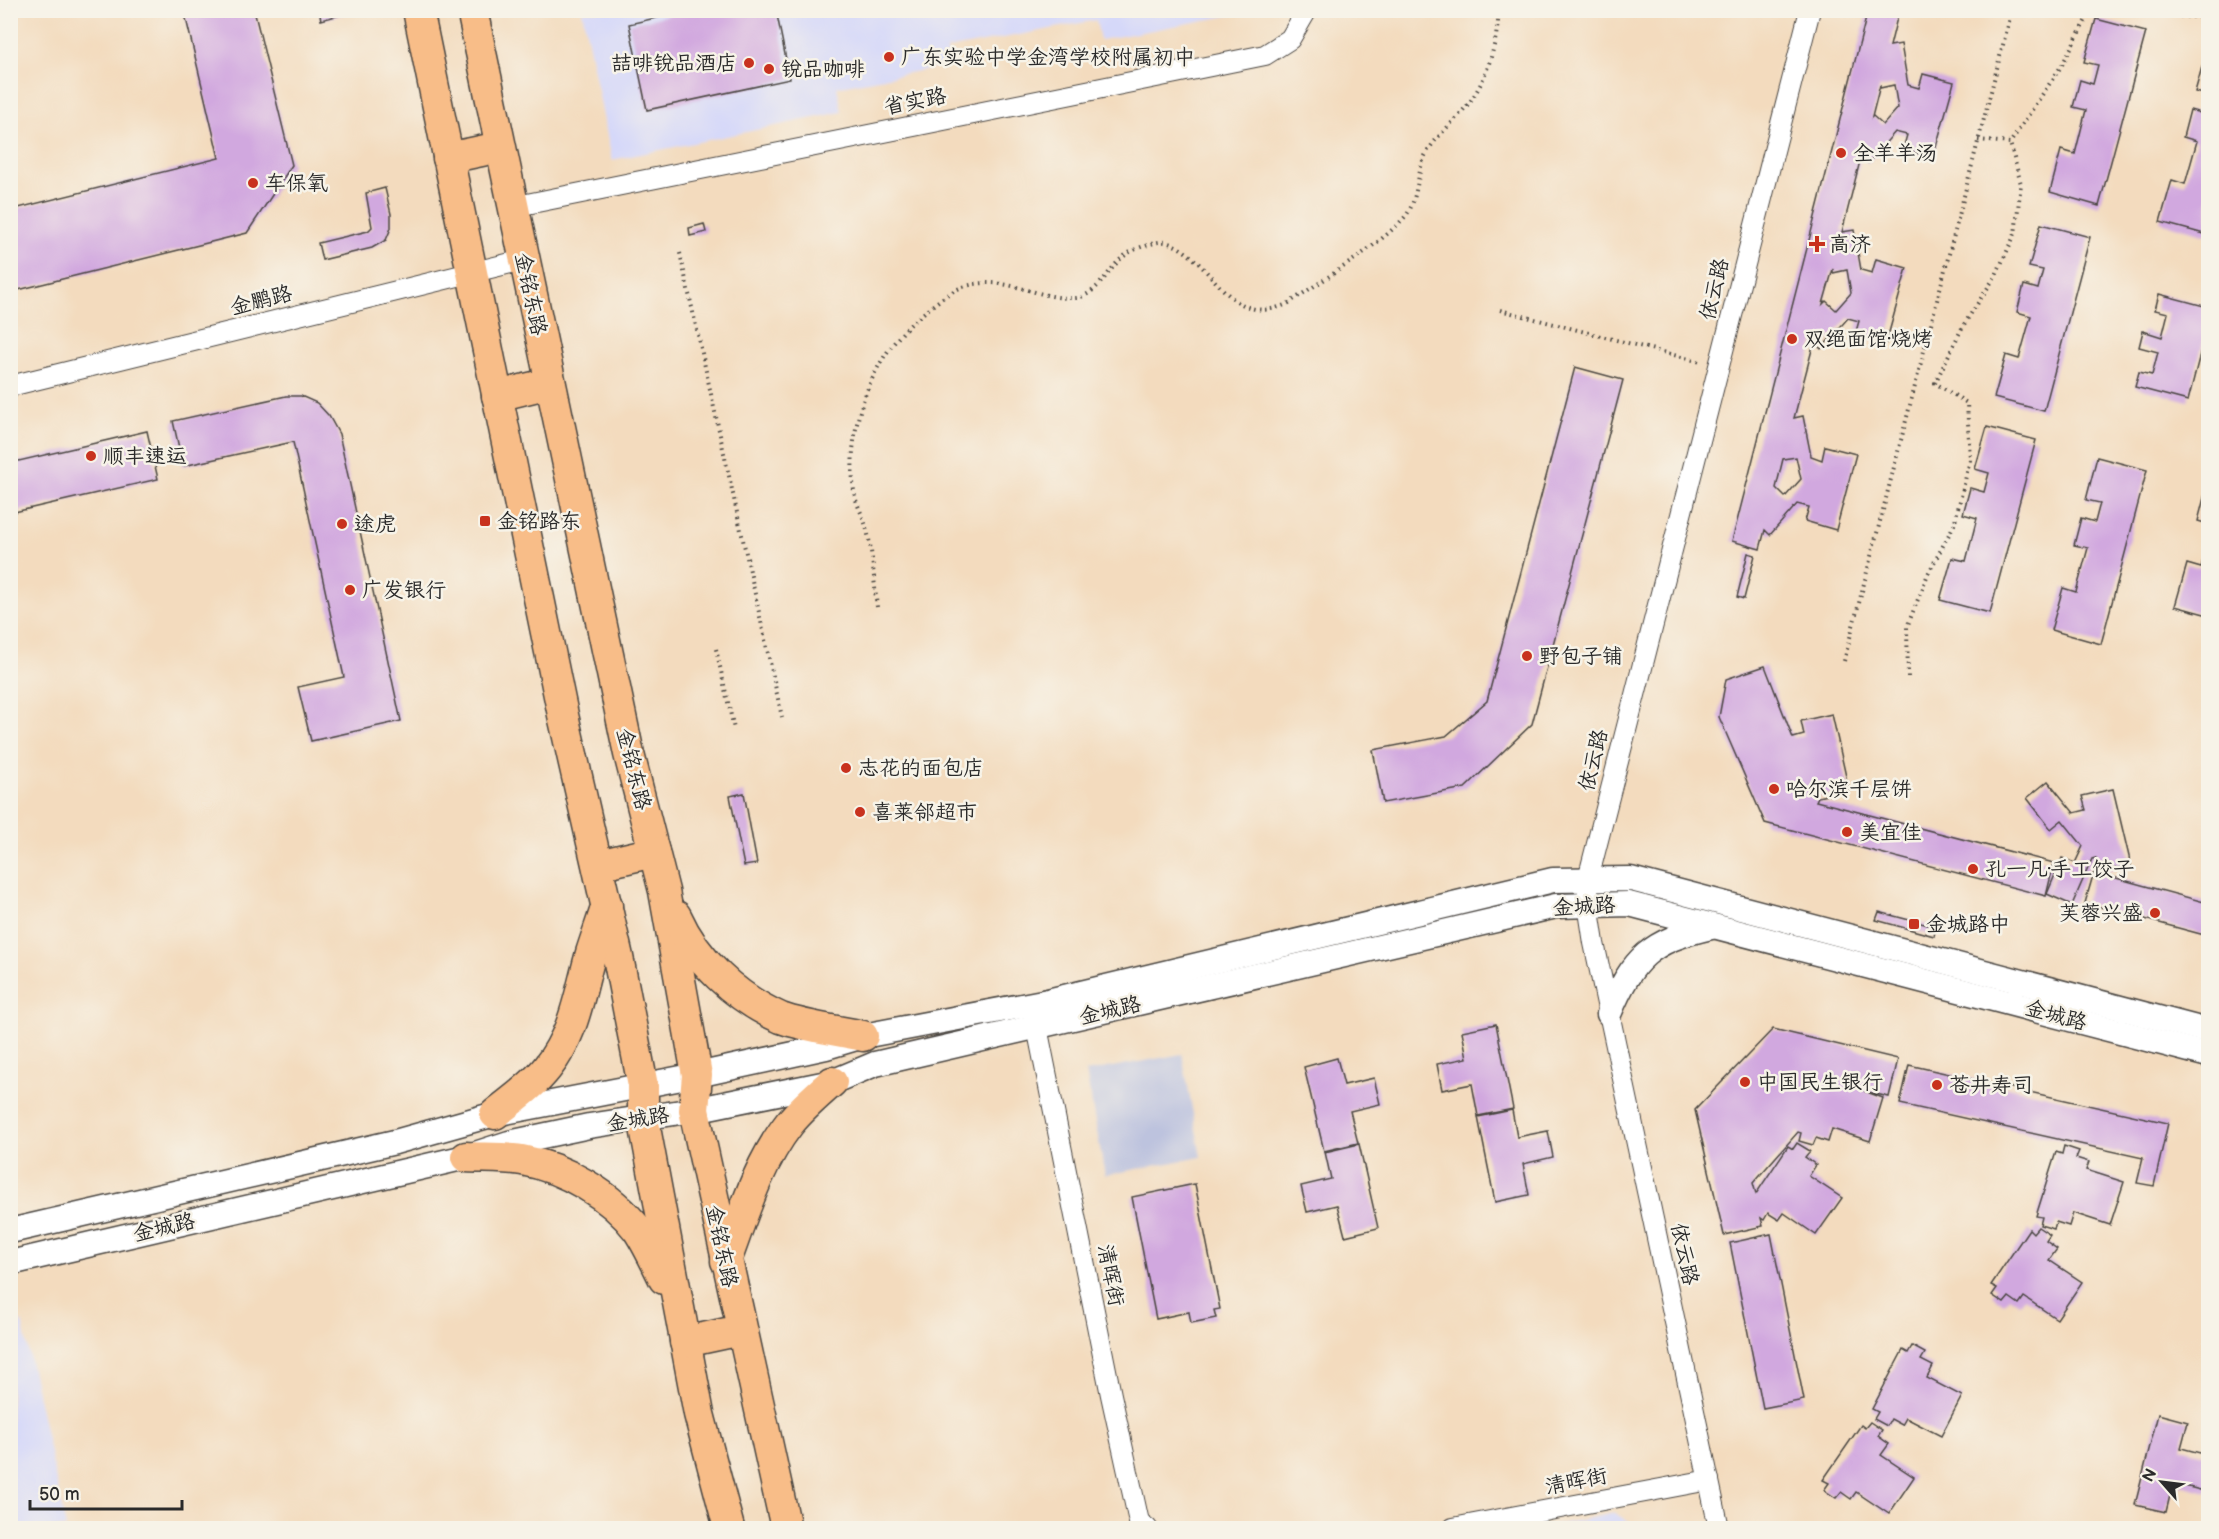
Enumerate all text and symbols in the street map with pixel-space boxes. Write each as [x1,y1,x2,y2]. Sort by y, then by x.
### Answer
place label: 广东实验中学金湾学校附属初中 [901,45,1195,70]
marker: 广东实验中学金湾学校附属初中 [882,50,896,64]
place label: 喆啡锐品酒店 [611,51,737,76]
marker: 喆啡锐品酒店 [742,56,756,70]
place label: 锐品咖啡 [781,57,865,82]
marker: 锐品咖啡 [762,62,776,76]
street label: 省实路 [882,83,948,120]
place label: 全羊羊汤 [1853,141,1937,166]
marker: 全羊羊汤 [1834,146,1848,160]
place label: 车保氧 [265,171,328,196]
marker: 车保氧 [246,176,260,190]
place label: 高济 [1829,232,1871,257]
marker: 高济 [1810,237,1824,251]
street label: 金铭东路 [510,250,551,338]
street label: 依云路 [1695,256,1734,323]
street label: 金鹏路 [228,281,295,320]
place label: 双绝面馆·烧烤 [1804,327,1932,352]
marker: 双绝面馆·烧烤 [1785,332,1799,346]
place label: 顺丰速运 [103,444,187,469]
marker: 顺丰速运 [84,449,98,463]
place label: 金铭路东 [497,509,581,534]
place label: 途虎 [354,512,396,537]
marker: 金铭路东 [478,514,492,528]
marker: 途虎 [335,517,349,531]
place label: 广发银行 [362,578,446,603]
marker: 广发银行 [343,583,357,597]
place label: 野包子铺 [1539,644,1623,669]
marker: 野包子铺 [1520,649,1534,663]
street label: 金铭东路 [611,725,656,813]
street label: 依云路 [1574,727,1613,794]
place label: 志花的面包店 [858,756,984,781]
marker: 志花的面包店 [839,761,853,775]
place label: 哈尔滨千层饼 [1786,777,1912,802]
marker: 哈尔滨千层饼 [1767,782,1781,796]
place label: 喜莱邻超市 [872,800,977,825]
marker: 喜莱邻超市 [853,805,867,819]
place label: 美宜佳 [1859,820,1922,845]
marker: 美宜佳 [1840,825,1854,839]
place label: 孔一凡·手工饺子 [1985,857,2134,882]
marker: 孔一凡·手工饺子 [1966,862,1980,876]
street label: 金城路 [1552,892,1616,921]
place label: 芙蓉兴盛 [2059,901,2143,926]
marker: 芙蓉兴盛 [2148,906,2162,920]
place label: 金城路中 [1926,912,2010,937]
marker: 金城路中 [1907,917,1921,931]
street label: 金城路 [1077,991,1144,1030]
street label: 金城路 [2022,995,2090,1036]
place label: 中国民生银行 [1757,1070,1883,1095]
place label: 苍井寿司 [1949,1073,2033,1098]
marker: 中国民生银行 [1738,1075,1752,1089]
marker: 苍井寿司 [1930,1078,1944,1092]
street label: 金城路 [605,1102,671,1137]
street label: 金铭东路 [701,1202,742,1290]
street label: 金城路 [131,1208,198,1247]
street label: 依云路 [1666,1221,1703,1288]
street label: 清晖街 [1092,1242,1129,1308]
north arrow [2132,1452,2192,1512]
street label: 清晖街 [1543,1463,1609,1500]
text: N [2139,1466,2161,1485]
scale bar [30,1473,182,1511]
text: 50 m [39,1484,80,1505]

